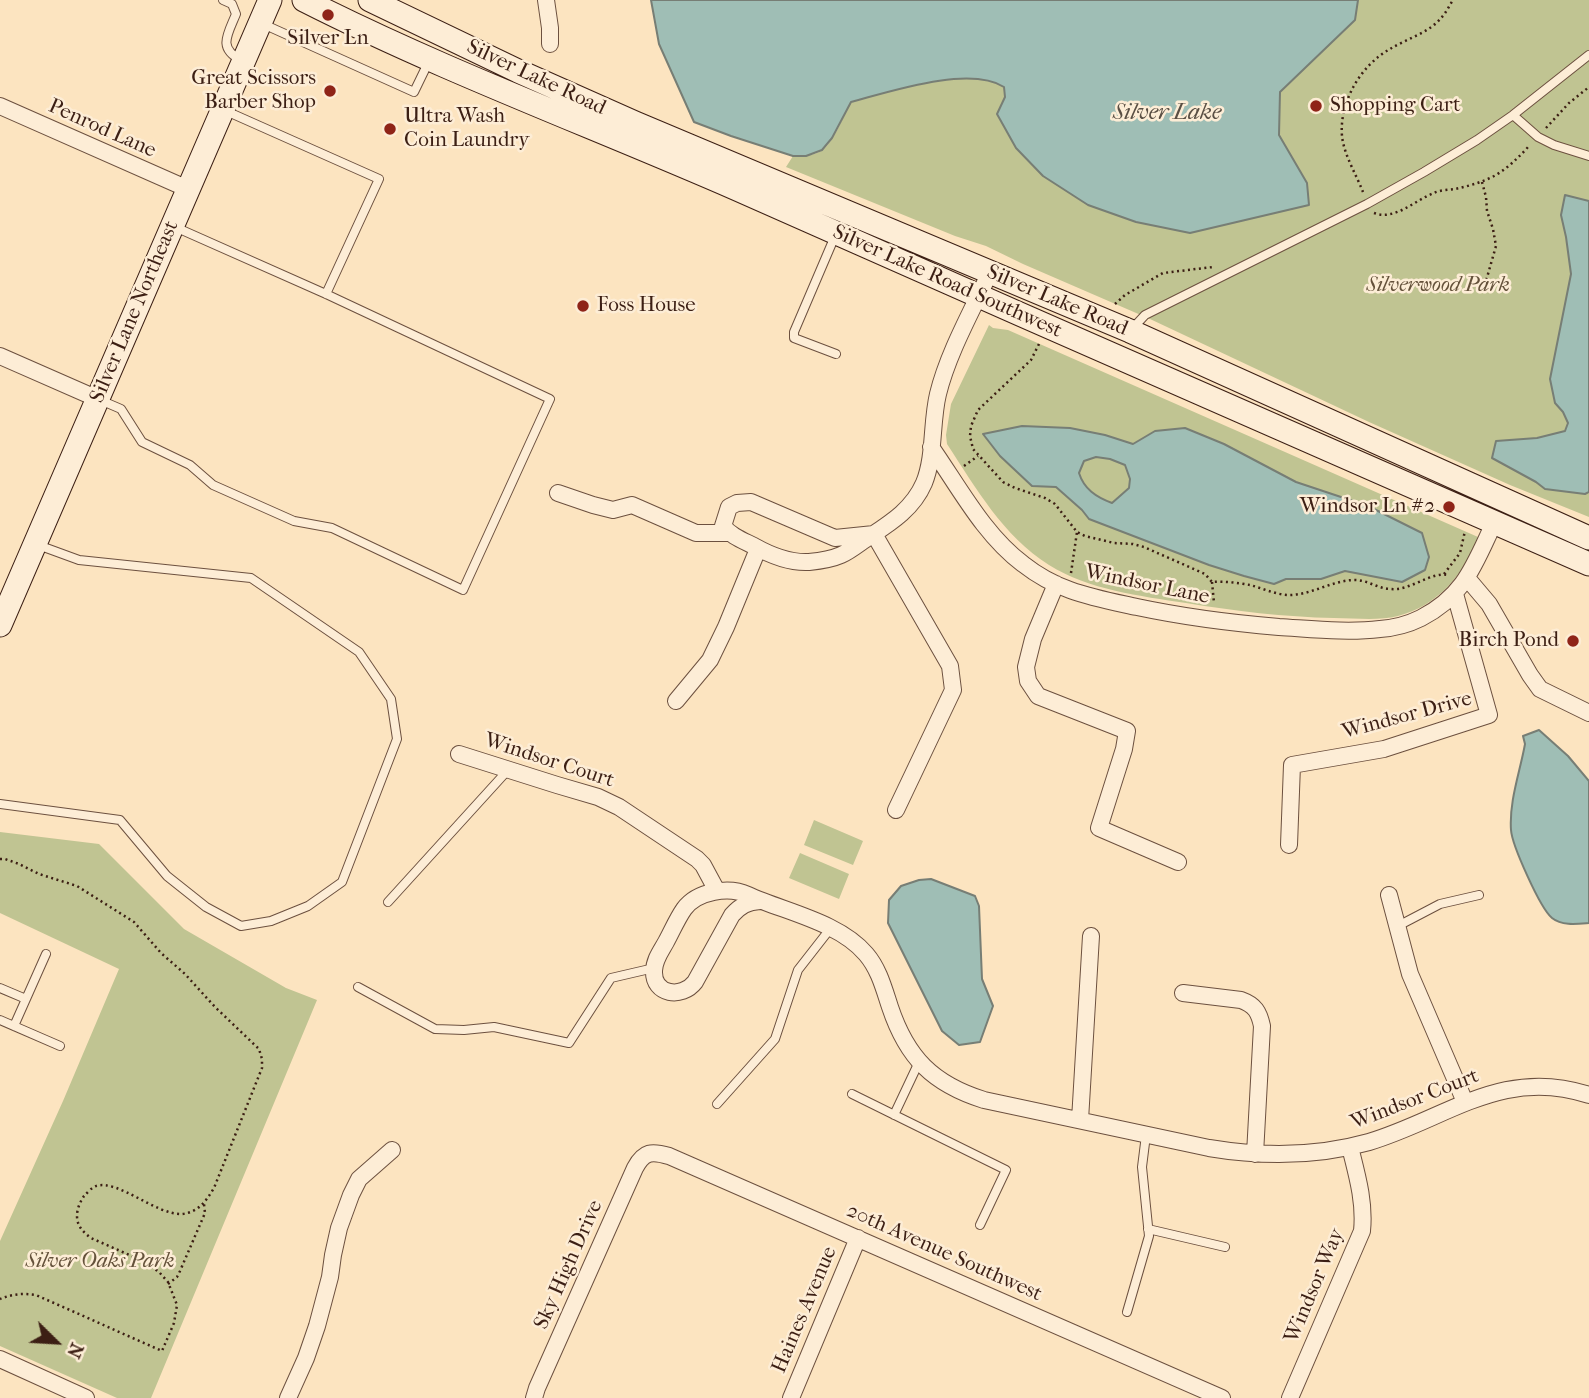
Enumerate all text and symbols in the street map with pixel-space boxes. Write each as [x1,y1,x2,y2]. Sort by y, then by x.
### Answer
marker: Silver Ln [320,7,336,23]
place label: Silver Ln [287,26,369,52]
street label: Silver Lake Road [462,35,610,121]
place label: Great Scissors Barber Shop [191,66,316,116]
marker: Great Scissors Barber Shop [322,83,338,99]
place label: Shopping Cart [1330,93,1460,119]
street label: Penrod Lane [44,94,160,164]
marker: Shopping Cart [1308,98,1324,114]
water label: Silver Lake [1113,99,1221,127]
place label: Ultra Wash Coin Laundry [404,104,529,154]
marker: Ultra Wash Coin Laundry [382,121,398,137]
street label: Silver Lane Northeast [85,217,185,407]
street label: Silver Lake Road Southwest [828,220,1066,344]
street label: Silver Lake Road [983,260,1131,342]
park label: Silverwood Park [1366,273,1510,299]
place label: Foss House [597,293,696,319]
marker: Foss House [575,298,591,314]
place label: Windsor Ln #2 [1300,494,1435,520]
marker: Windsor Ln #2 [1441,499,1457,515]
street label: Windsor Lane [1082,559,1212,611]
place label: Birch Pond [1459,628,1559,654]
marker: Birch Pond [1565,633,1581,649]
street label: Windsor Drive [1339,687,1475,745]
street label: Windsor Court [481,728,617,794]
street label: Windsor Court [1348,1064,1482,1136]
street label: Sky High Drive [529,1196,609,1334]
street label: 20th Avenue Southwest [842,1199,1046,1307]
street label: Windsor Way [1280,1225,1350,1347]
street label: Haines Avenue [767,1243,843,1377]
park label: Silver Oaks Park [26,1249,174,1275]
north arrow [21,1307,91,1377]
text: N [62,1339,88,1362]

